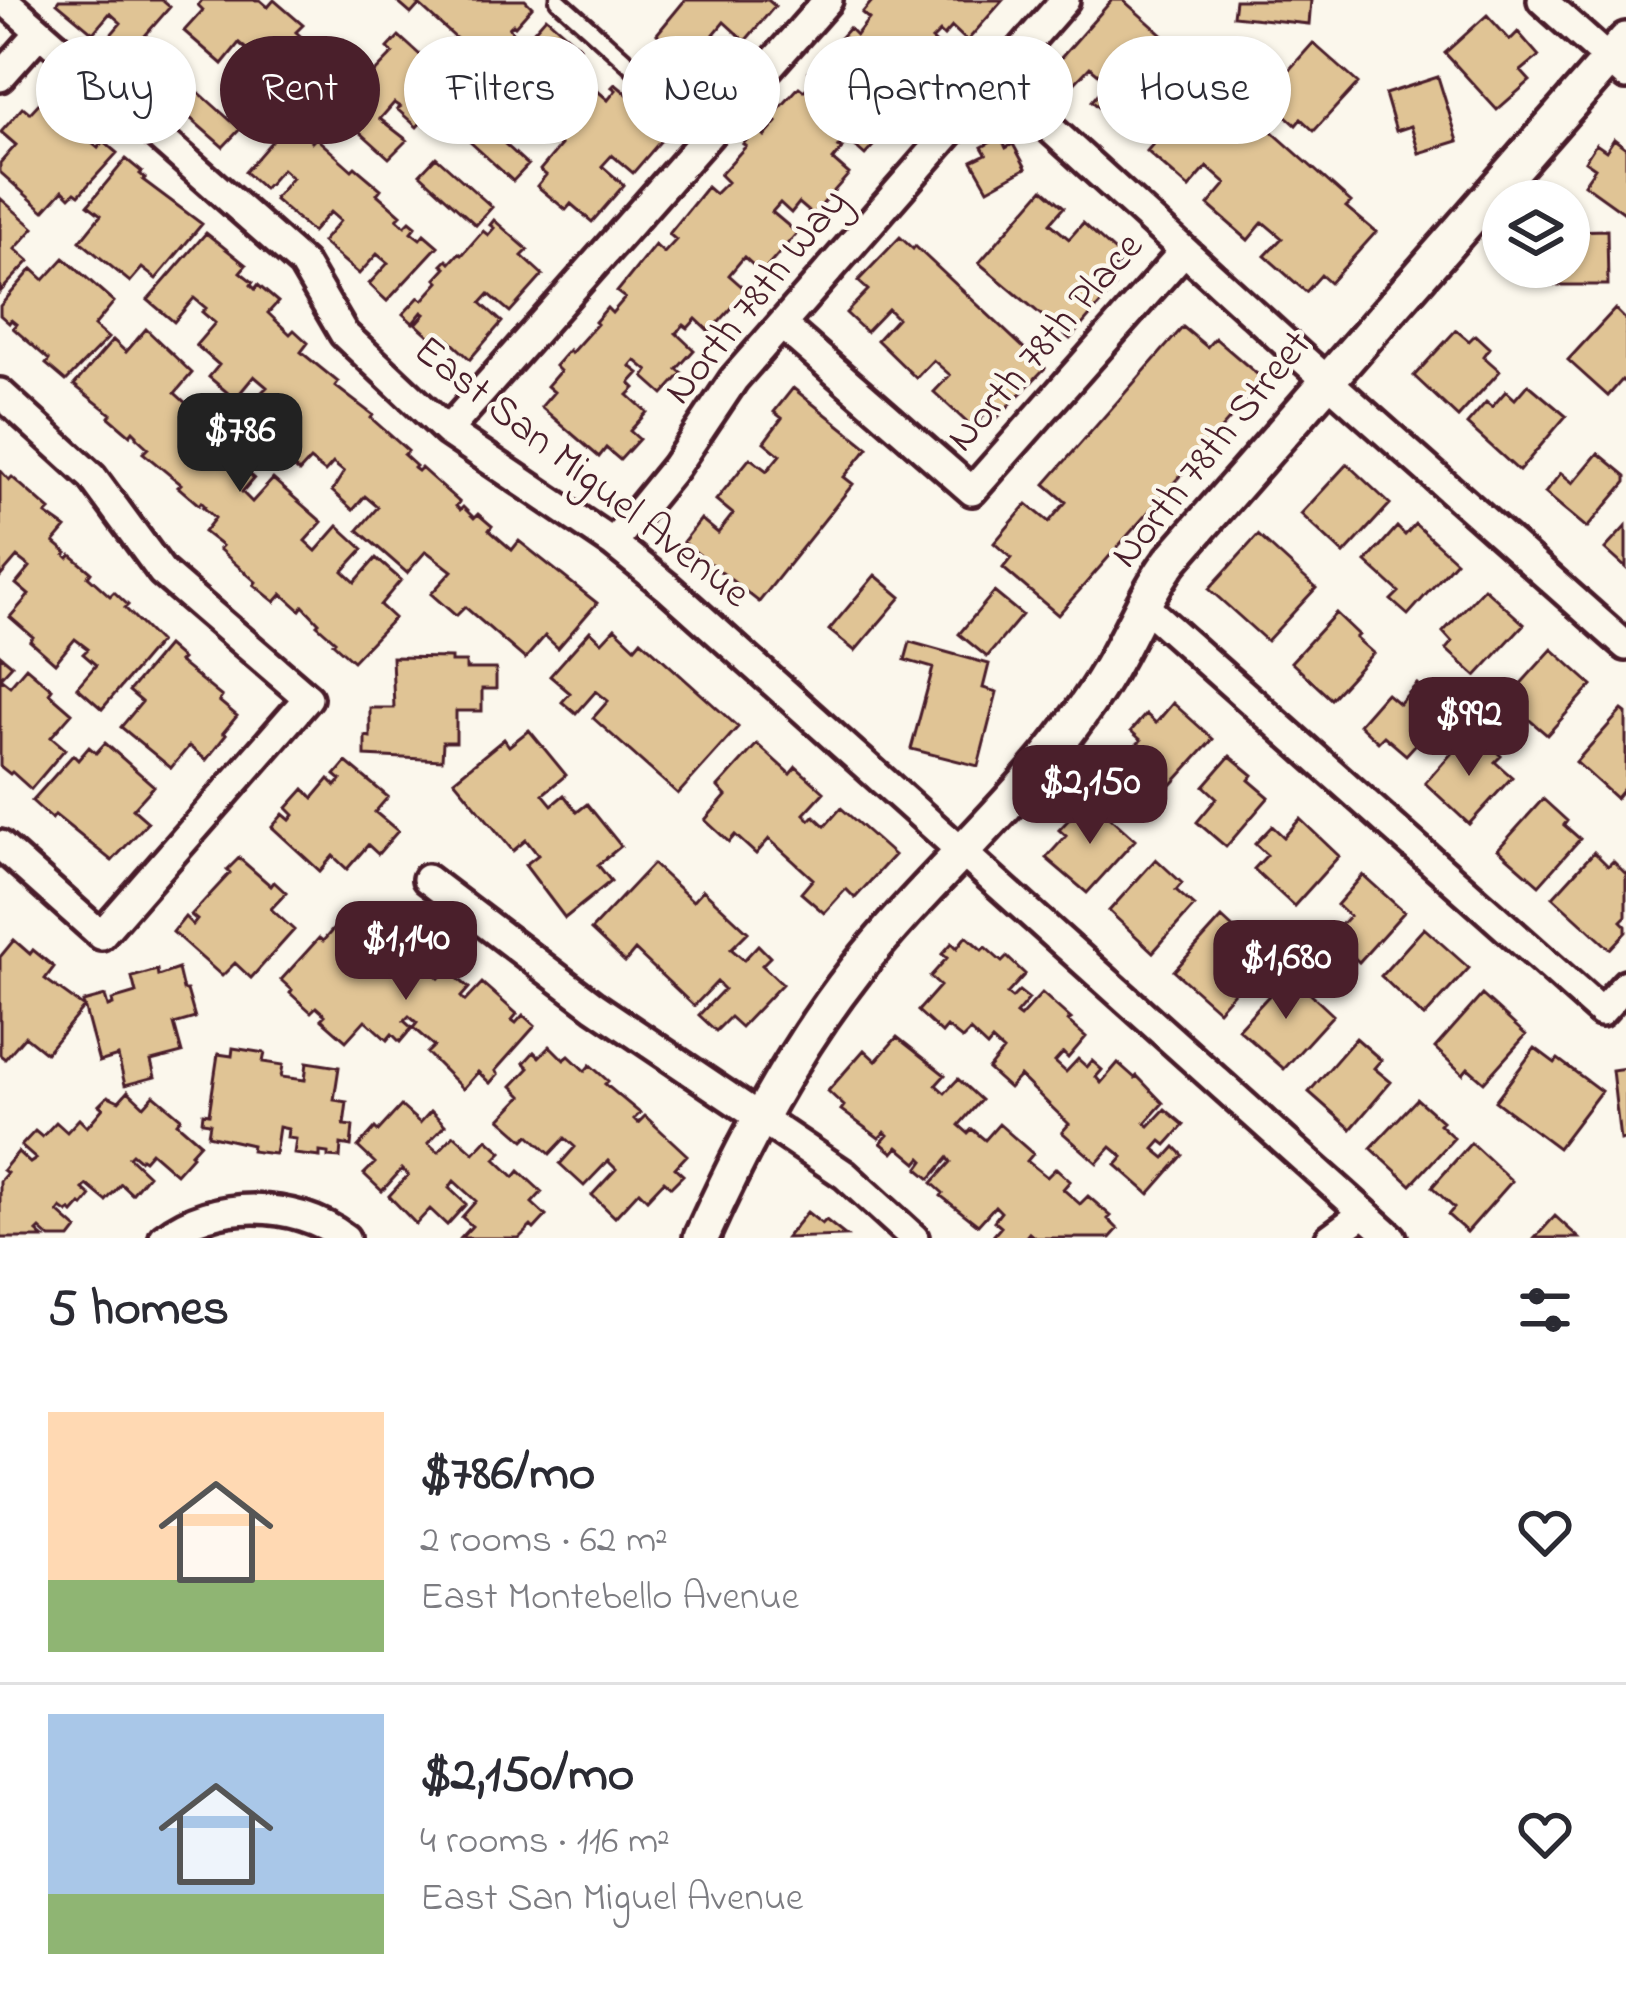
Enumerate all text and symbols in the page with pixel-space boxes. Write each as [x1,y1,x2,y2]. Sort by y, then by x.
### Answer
chip: Buy [36,36,196,144]
chip: Rent [220,36,380,144]
chip: Filters [404,36,598,144]
chip: New [622,36,780,144]
chip: Apartment [804,36,1073,144]
chip: House [1097,36,1291,144]
street label: North 78th Way [650,175,864,419]
map controls [1482,180,1590,288]
button: layers [1482,180,1590,288]
street label: North 78th Place [933,219,1159,467]
street label: North 78th Street [1097,318,1327,582]
street label: East San Miguel Avenue [400,322,763,624]
pin: $786 [169,393,311,495]
text: $786 [204,403,276,460]
pin: $992 [1398,677,1540,779]
text: $992 [1436,687,1502,744]
pin: $2,150 [992,745,1188,847]
text: $2,150 [1039,755,1141,812]
pin: $1,140 [308,901,504,1003]
text: $1,140 [362,911,450,968]
pin: $1,680 [1188,920,1384,1022]
text: $1,680 [1240,930,1332,987]
text: 5 homes [48,1273,229,1348]
icon: filters [1512,1277,1578,1343]
text: $786/mo [420,1438,595,1513]
icon: home [144,1460,288,1604]
icon: heart [1512,1499,1578,1565]
text: 2 rooms · 62 m² [420,1513,668,1570]
text: East Montebello Avenue [420,1570,799,1627]
text: $2,150/mo [420,1739,634,1814]
icon: home [144,1762,288,1906]
icon: heart [1512,1801,1578,1867]
text: 4 rooms · 116 m² [420,1814,670,1871]
text: East San Miguel Avenue [420,1871,803,1928]

